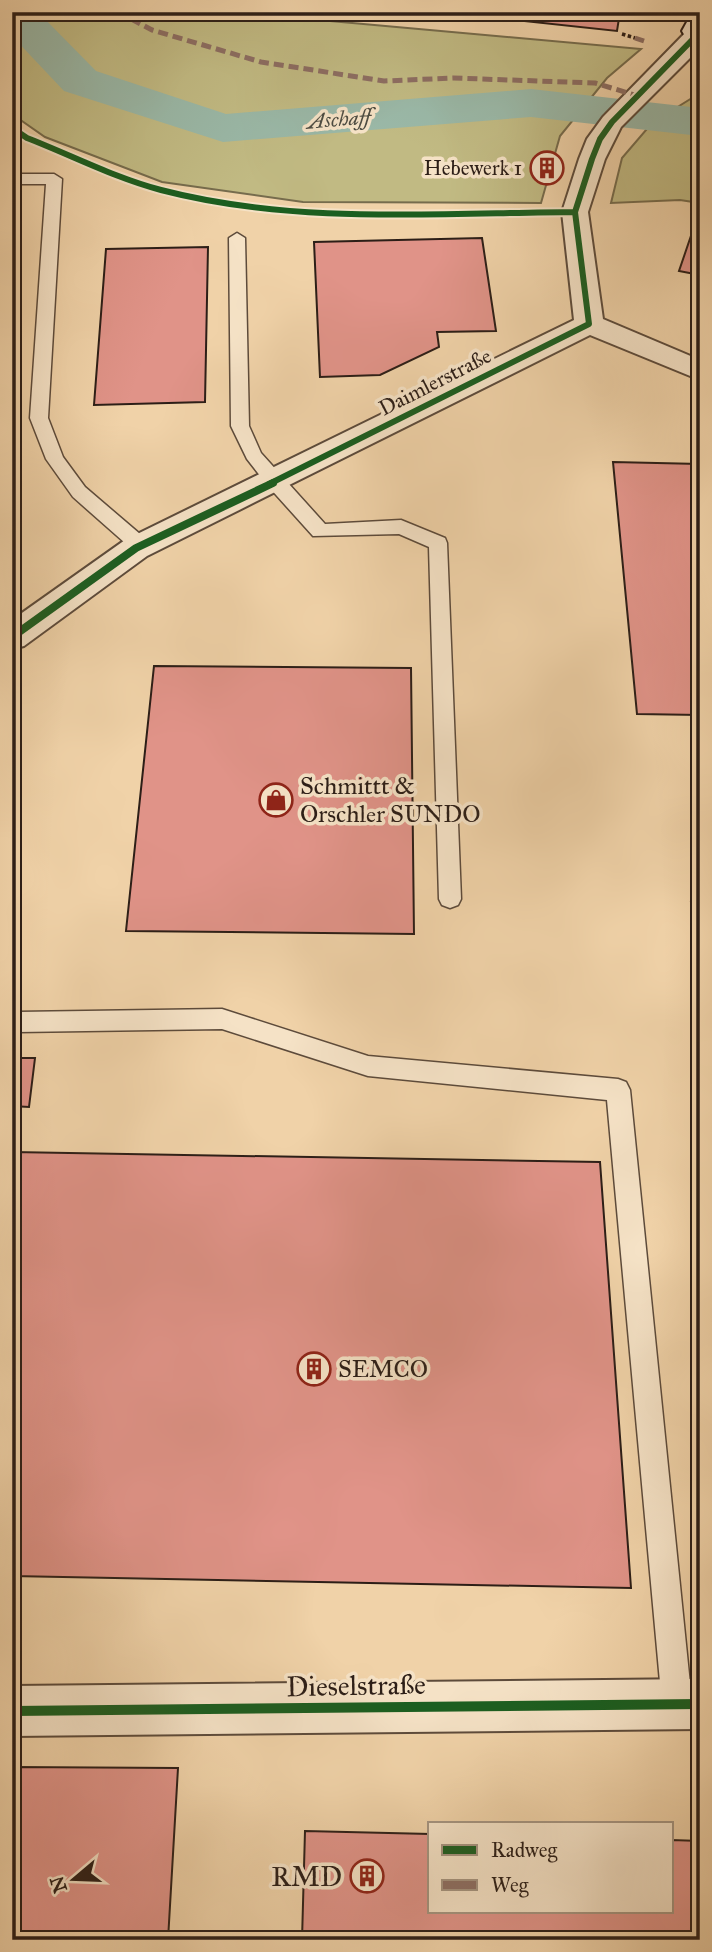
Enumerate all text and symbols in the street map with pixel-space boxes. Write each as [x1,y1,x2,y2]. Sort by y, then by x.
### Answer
water label: Aschaff [304,103,379,137]
building icon: Hebewerk 1 [528,149,566,187]
place label: Hebewerk 1 [424,155,522,181]
street label: Daimlerstraße [374,342,496,421]
place label: Schmittt & Orschler SUNDO [300,771,480,829]
shop icon: Schmittt & Orschler SUNDO [257,781,295,819]
building icon: SEMCO [295,1350,333,1388]
place label: SEMCO [338,1354,428,1384]
street label: Dieselstraße [286,1667,426,1704]
legend [428,1822,674,1913]
text: Radweg [491,1837,557,1863]
north arrow [38,1843,108,1913]
building icon: RMD [348,1857,386,1895]
place label: RMD [271,1859,342,1894]
text: Weg [491,1872,529,1898]
text: N [45,1873,72,1896]

